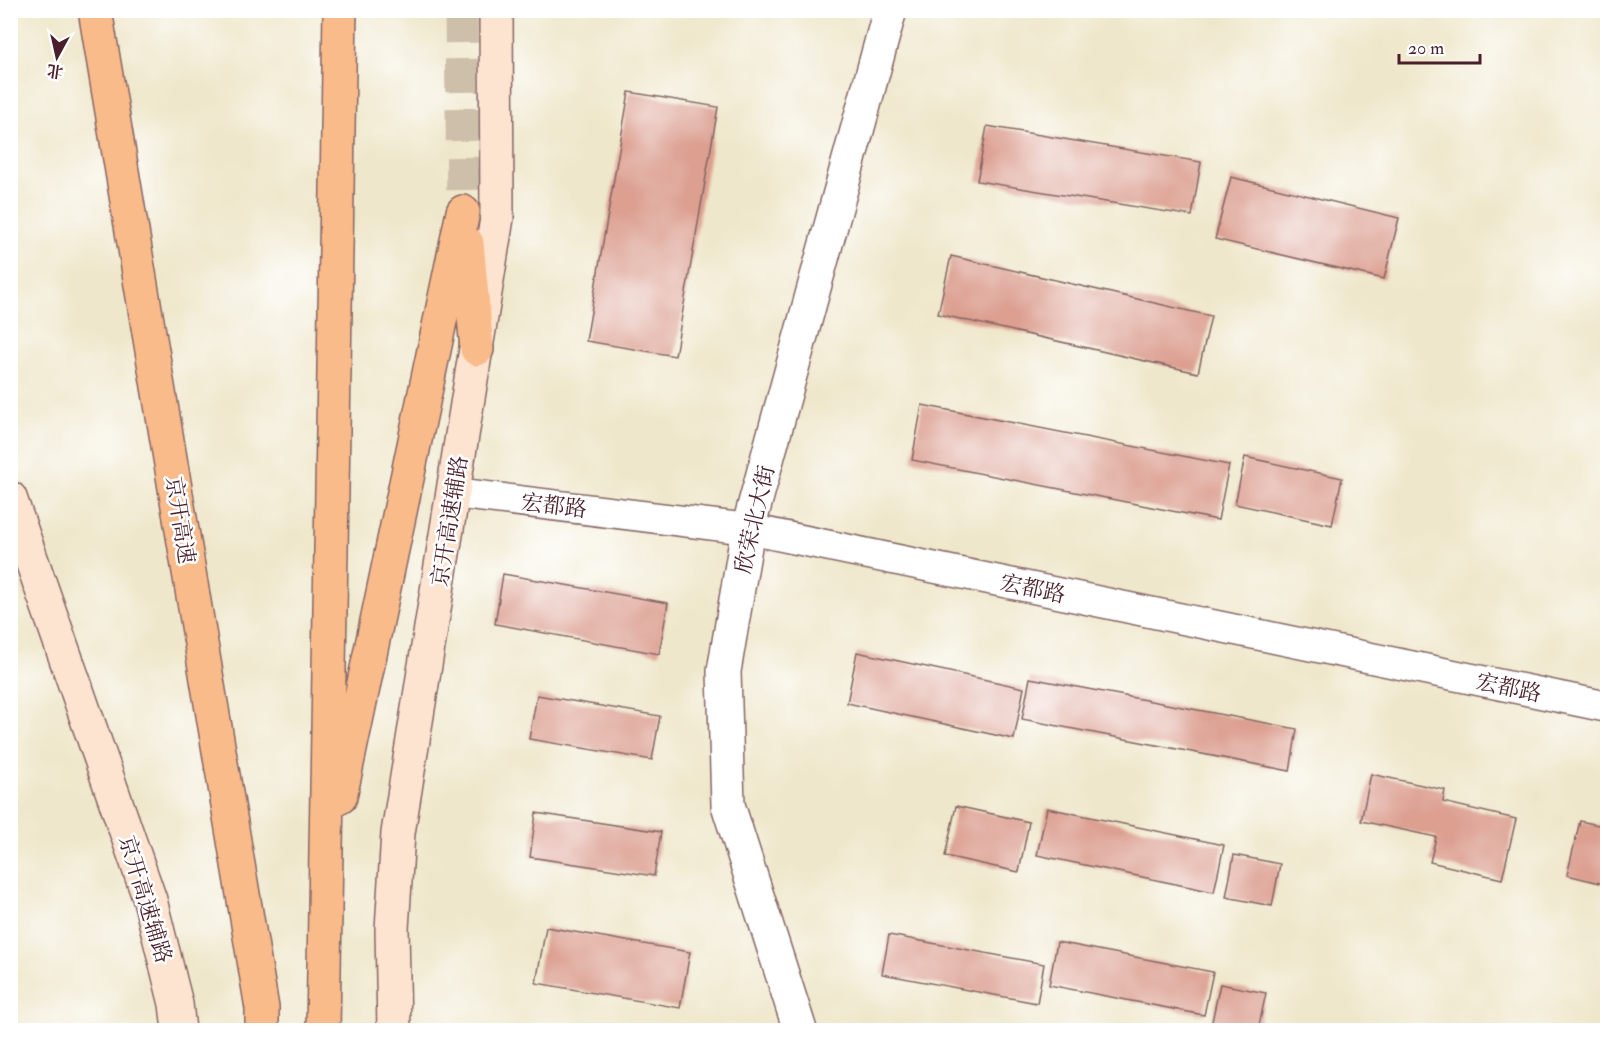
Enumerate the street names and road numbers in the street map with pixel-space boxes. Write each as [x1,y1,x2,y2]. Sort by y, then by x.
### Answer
street label: 京开高速辅路 [426,454,474,589]
street label: 欣荣北大街 [729,462,781,576]
street label: 京开高速 [159,475,201,566]
street label: 宏都路 [519,488,588,524]
street label: 宏都路 [998,568,1068,610]
street label: 宏都路 [1474,667,1544,709]
street label: 京开高速辅路 [112,832,178,967]

